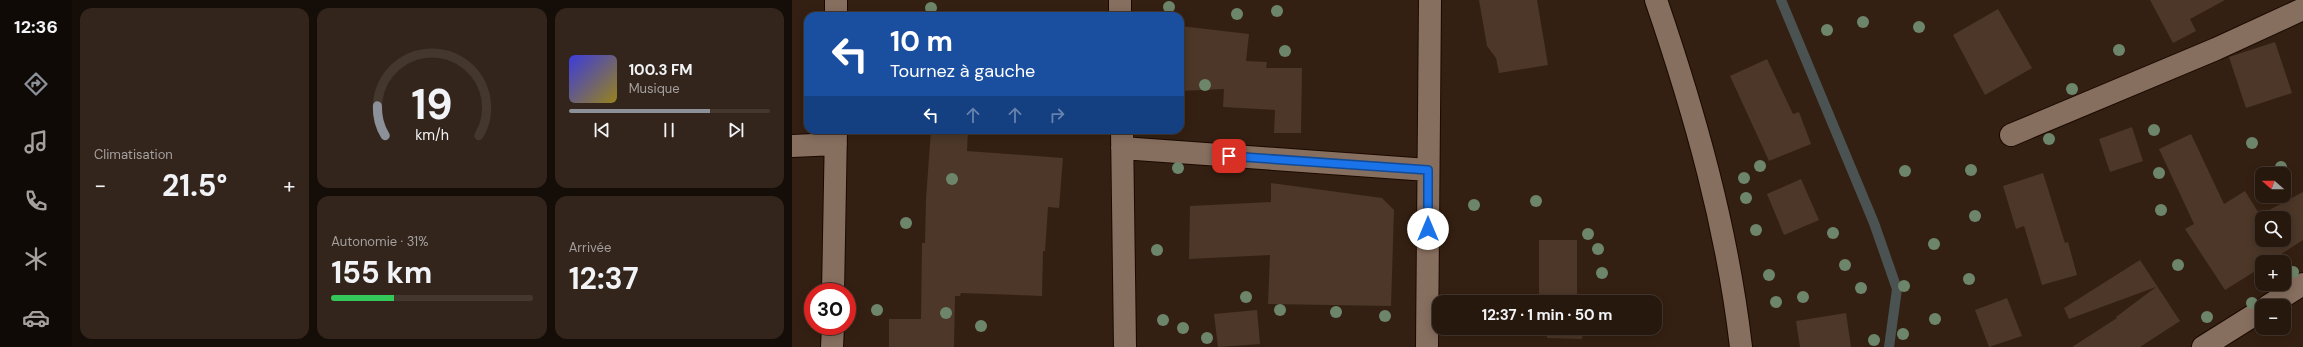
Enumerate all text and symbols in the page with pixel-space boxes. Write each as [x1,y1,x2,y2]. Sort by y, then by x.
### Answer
text: 12:36 [14,15,58,39]
text: 10 m [890,23,953,60]
icon: left [824,28,876,80]
text: Tournez à gauche [890,59,1035,83]
text: 100.3 FM [629,60,693,80]
icon: directions [22,70,50,98]
text: 19 [411,78,453,132]
text: Musique [629,80,680,97]
icon: left [920,104,942,126]
icon: ahead [962,104,984,126]
icon: ahead [1004,104,1026,126]
icon: right [1046,104,1068,126]
icon: previous [591,119,613,141]
icon: pause [658,119,680,141]
icon: next [725,119,747,141]
text: km/h [415,125,449,143]
icon: music [22,128,50,156]
pin [1212,139,1246,173]
icon: arrive [1218,145,1240,167]
text: Climatisation [94,146,173,163]
text: 21.5° [162,166,227,205]
north arrow [2255,167,2291,203]
map controls [2255,167,2291,335]
text: − [94,171,106,200]
text: + [283,171,295,200]
icon: phone [22,187,50,215]
position arrow [1407,208,1449,250]
button: search [2255,211,2291,247]
text: Autonomie · 31% [331,233,428,250]
text: Arrivée [569,239,611,256]
icon: climate [22,245,50,273]
text: 155 km [331,253,432,292]
button: + [2255,255,2291,291]
text: 12:37 [569,259,639,298]
speed limit sign: 30 [804,283,856,335]
button: − [2255,299,2291,335]
icon: car [22,304,50,332]
text: 12:37 · 1 min · 50 m [1482,305,1612,325]

